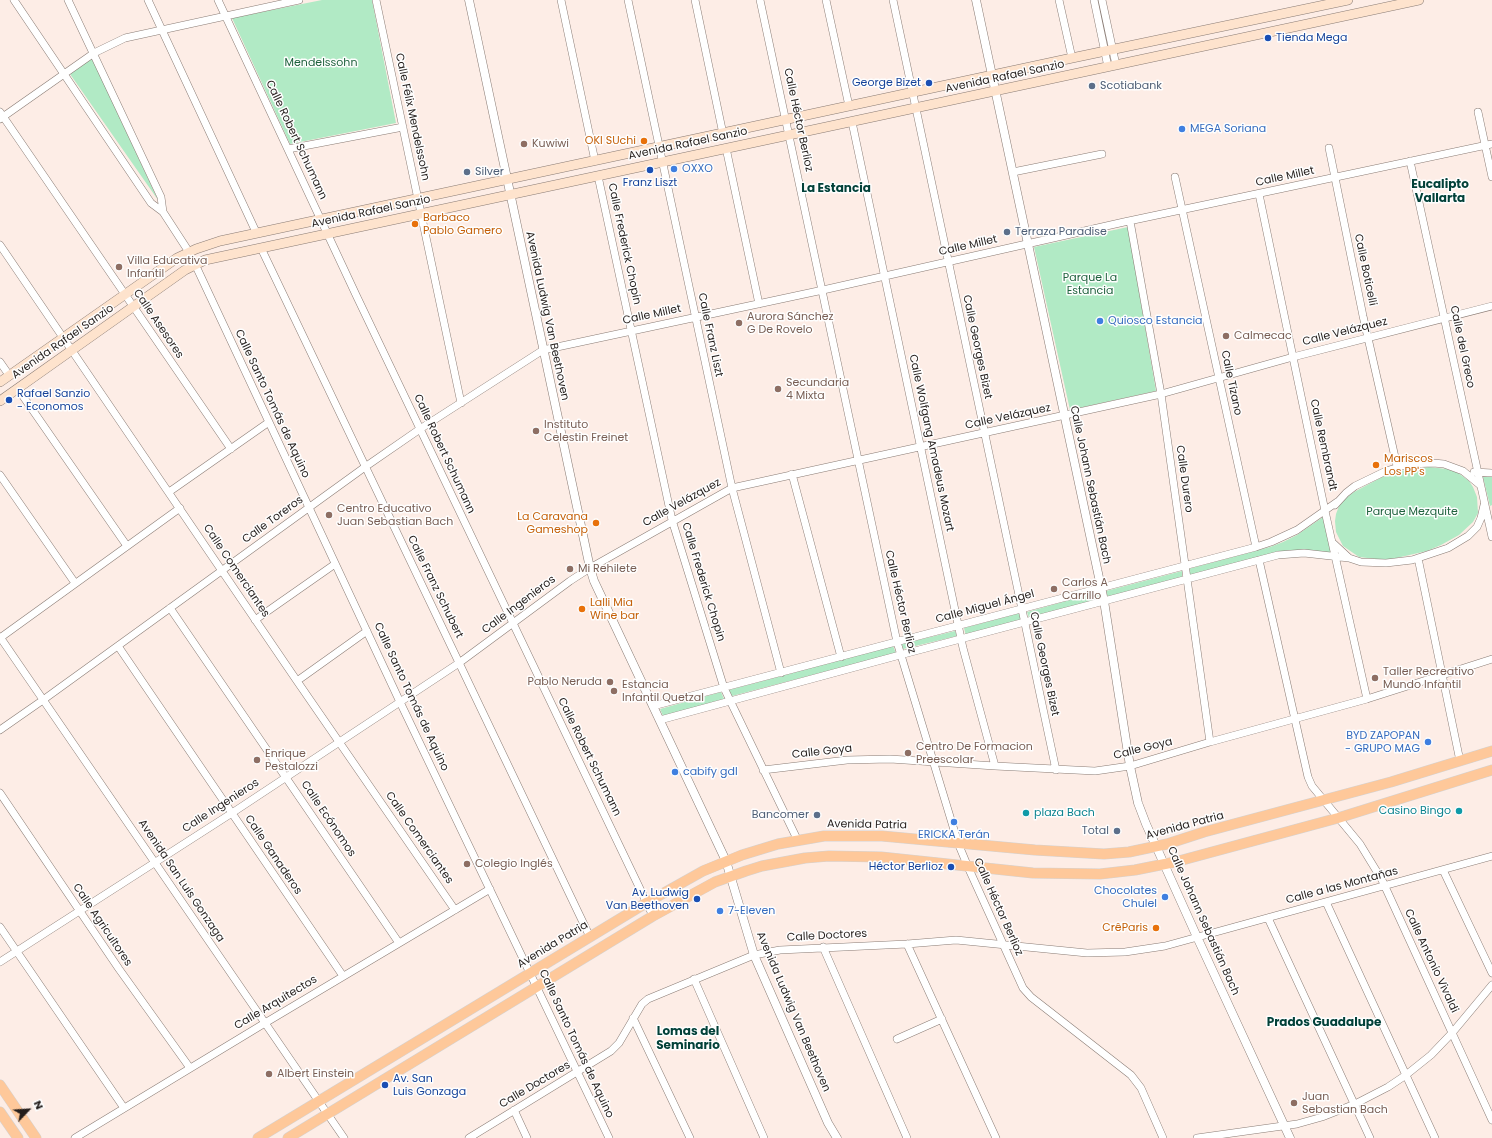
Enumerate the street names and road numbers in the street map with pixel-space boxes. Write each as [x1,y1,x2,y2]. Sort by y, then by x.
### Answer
street label: Calle Félix Mendelssohn [392,52,432,182]
street label: Avenida Rafael Sanzio [944,58,1066,96]
street label: Calle Héctor Berlioz [781,67,815,173]
street label: Calle Robert Schumann [263,78,329,202]
street label: Avenida Rafael Sanzio [627,125,749,163]
street label: Calle Millet [1255,164,1315,190]
street label: Calle Frederick Chopin [605,182,643,306]
street label: Avenida Rafael Sanzio [310,193,432,231]
street label: Avenida Ludwig Van Beethoven [523,230,571,402]
street label: Calle Millet [938,233,998,259]
street label: Calle Boticelli [1351,233,1379,307]
street label: Calle Asesores [130,287,186,361]
street label: Calle Franz Liszt [695,292,725,378]
street label: Calle Georges Bizet [960,294,994,400]
street label: Avenida Rafael Sanzio [10,302,116,382]
street label: Calle Millet [622,302,682,328]
street label: Calle del Greco [1447,304,1477,390]
street label: Calle Velázquez [1301,315,1389,349]
street label: Calle Santo Tomás de Aquino [232,328,312,480]
street label: Calle Tizano [1218,349,1244,417]
street label: Calle Wolfgang Amadeus Mozart [906,353,956,533]
street label: Calle Robert Schumann [411,392,477,516]
street label: Calle Rembrandt [1307,398,1339,492]
street label: Calle Velázquez [964,402,1052,432]
street label: Calle Johann Sebastián Bach [1067,405,1113,565]
street label: Calle Durero [1173,444,1195,514]
street label: Calle Velázquez [641,476,723,530]
street label: Calle Toreros [240,494,306,546]
street label: Calle Frederick Chopin [679,521,727,643]
street label: Calle Comerciantes [200,522,272,620]
street label: Calle Franz Schubert [404,533,466,641]
street label: Calle Héctor Berlioz [882,549,918,655]
street label: Calle Ingenieros [480,573,558,637]
street label: Calle Miguel Ángel [934,587,1036,627]
street label: Calle Georges Bizet [1027,611,1061,717]
street label: Calle Santo Tomás de Aquino [371,621,451,773]
street label: Calle Robert Schumann [555,696,623,818]
street label: Calle Goya [1112,735,1174,763]
street label: Calle Goya [791,742,853,762]
street label: Calle Ingenieros [180,776,262,836]
street label: Calle Ecónomos [298,779,358,859]
street label: Calle Comerciantes [382,789,456,887]
street label: Avenida Patria [1145,809,1225,843]
street label: Calle Ganaderos [242,813,304,897]
street label: Avenida San Luis Gonzaga [135,817,227,945]
street label: Avenida Patria [827,818,907,832]
street label: Calle Johann Sebastián Bach [1164,845,1242,997]
street label: Calle Héctor Berlioz [971,856,1025,958]
street label: Calle a las Montañas [1285,865,1399,907]
street label: Calle Agricultores [69,881,135,969]
street label: Calle Antonio Vivaldi [1401,907,1461,1015]
street label: Avenida Patria [515,919,591,971]
street label: Calle Doctores [787,927,867,945]
street label: Avenida Ludwig Van Beethoven [753,930,833,1094]
street label: Calle Santo Tomás de Aquino [536,968,616,1120]
street label: Calle Arquitectos [232,973,320,1033]
street label: Calle Doctores [497,1059,573,1111]

